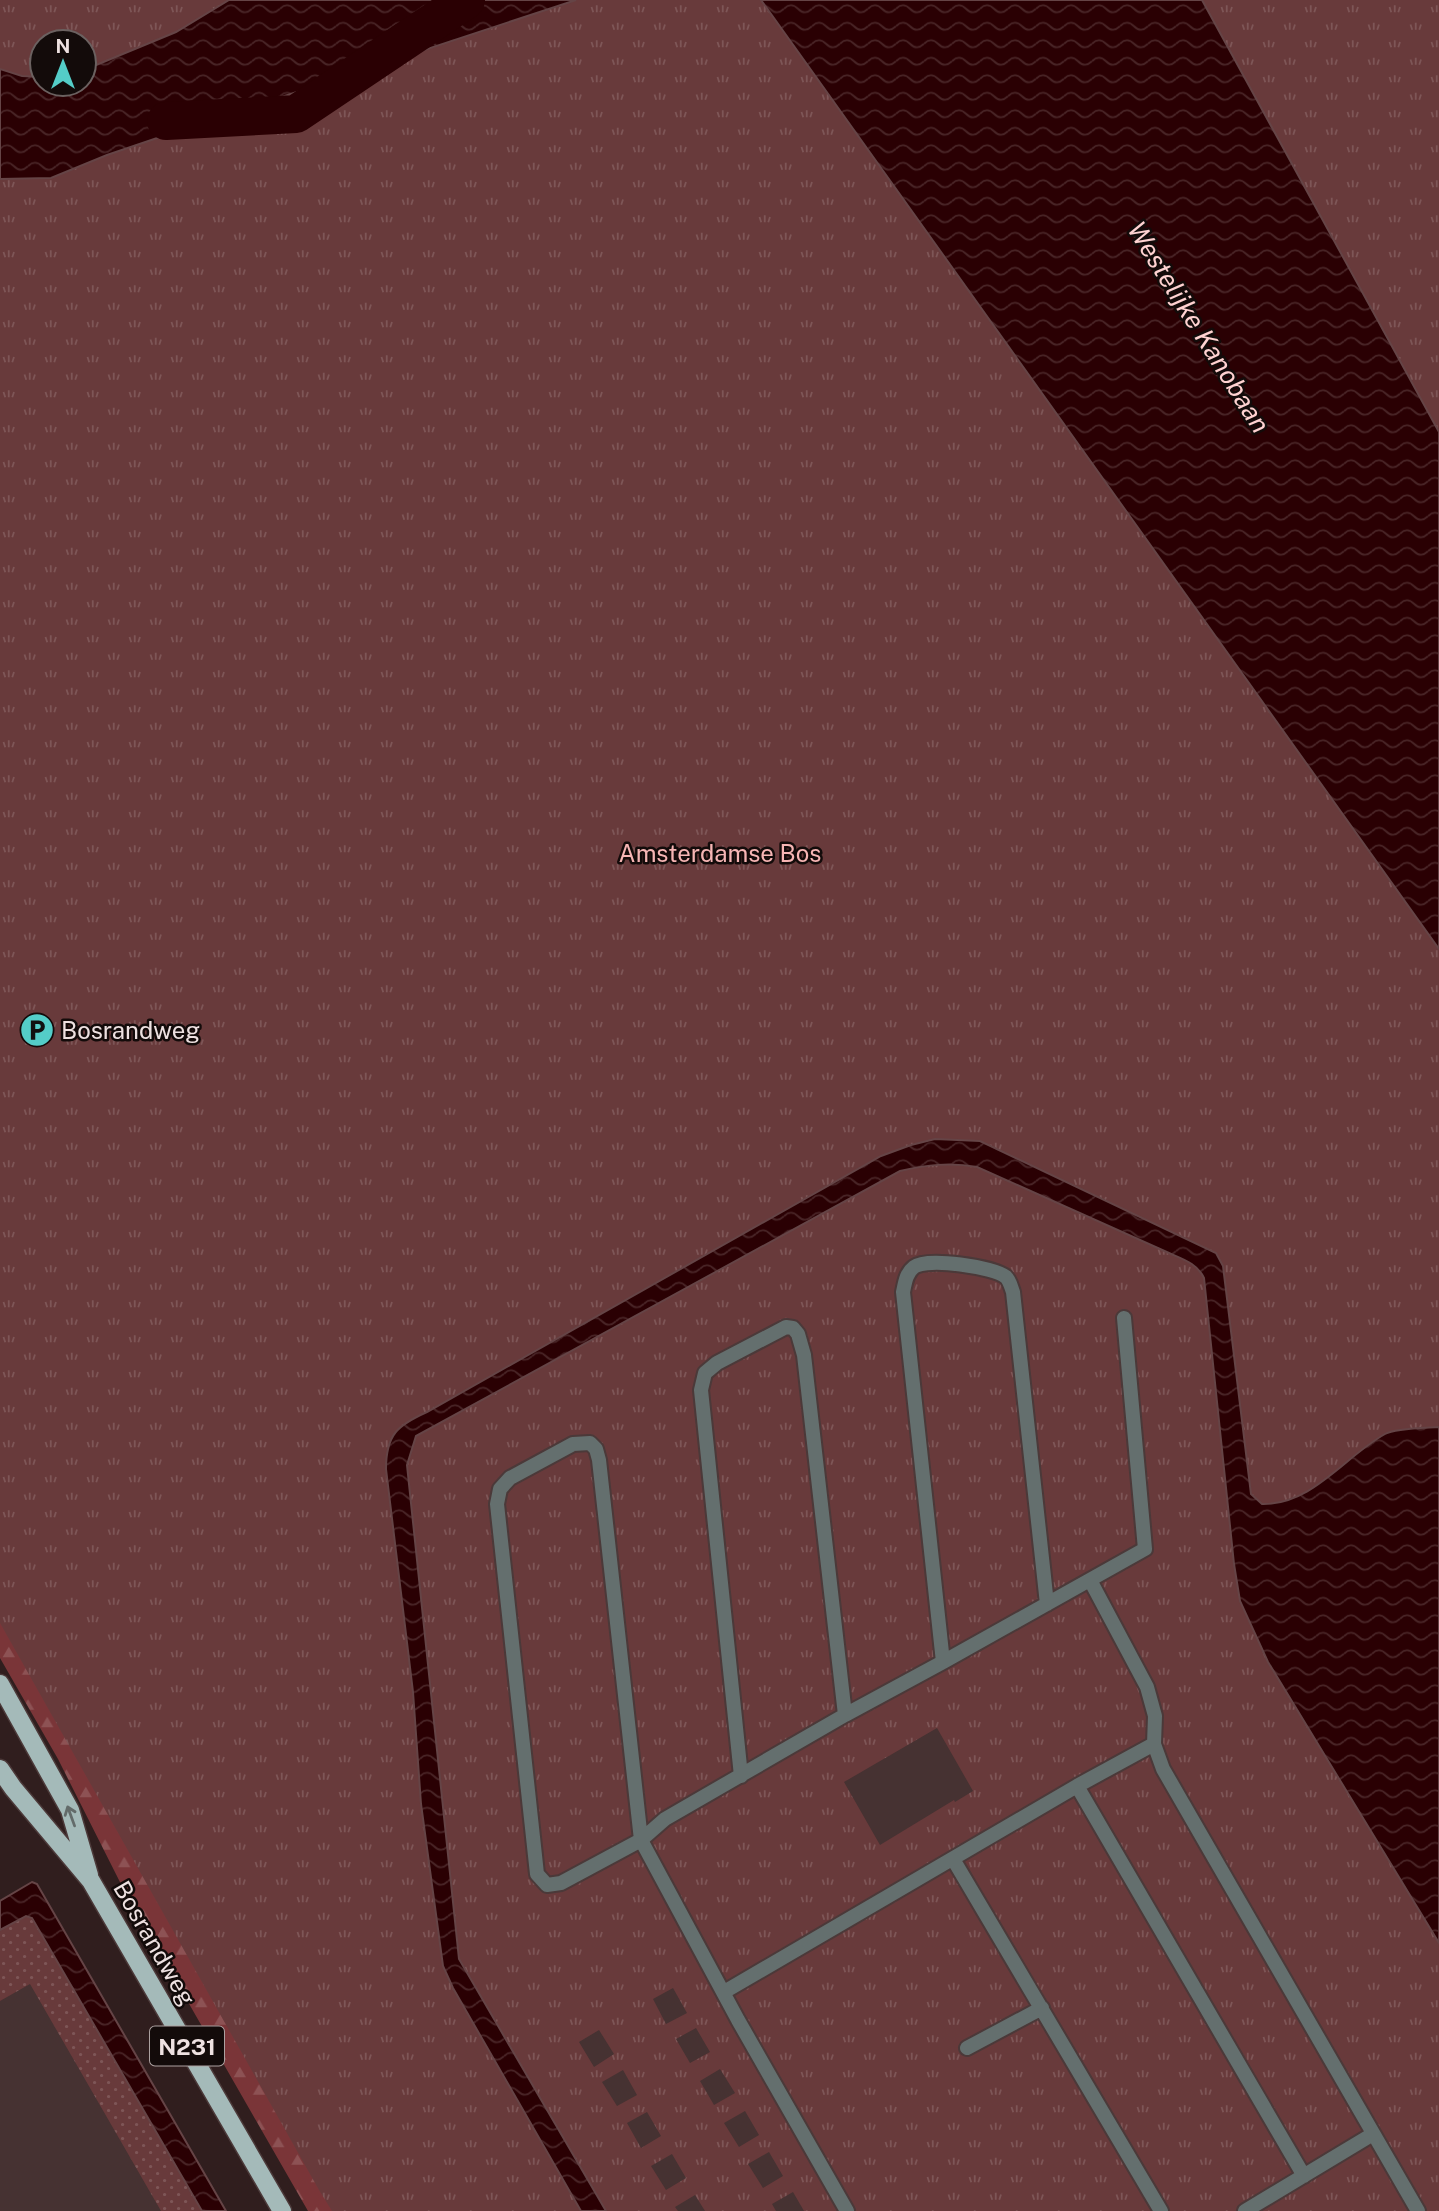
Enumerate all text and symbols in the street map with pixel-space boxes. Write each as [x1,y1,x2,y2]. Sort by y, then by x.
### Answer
north arrow [28,28,98,98]
text: N [56,35,70,57]
water label: Westelijke Kanobaan [1121,216,1277,438]
park label: Amsterdamse Bos [619,839,821,867]
parking icon: Bosrandweg [18,1011,56,1049]
place label: Bosrandweg [61,1016,200,1044]
one-way arrow [64,1806,76,1828]
street label: Bosrandweg [108,1876,202,2010]
road number: N231 [150,2026,224,2066]

